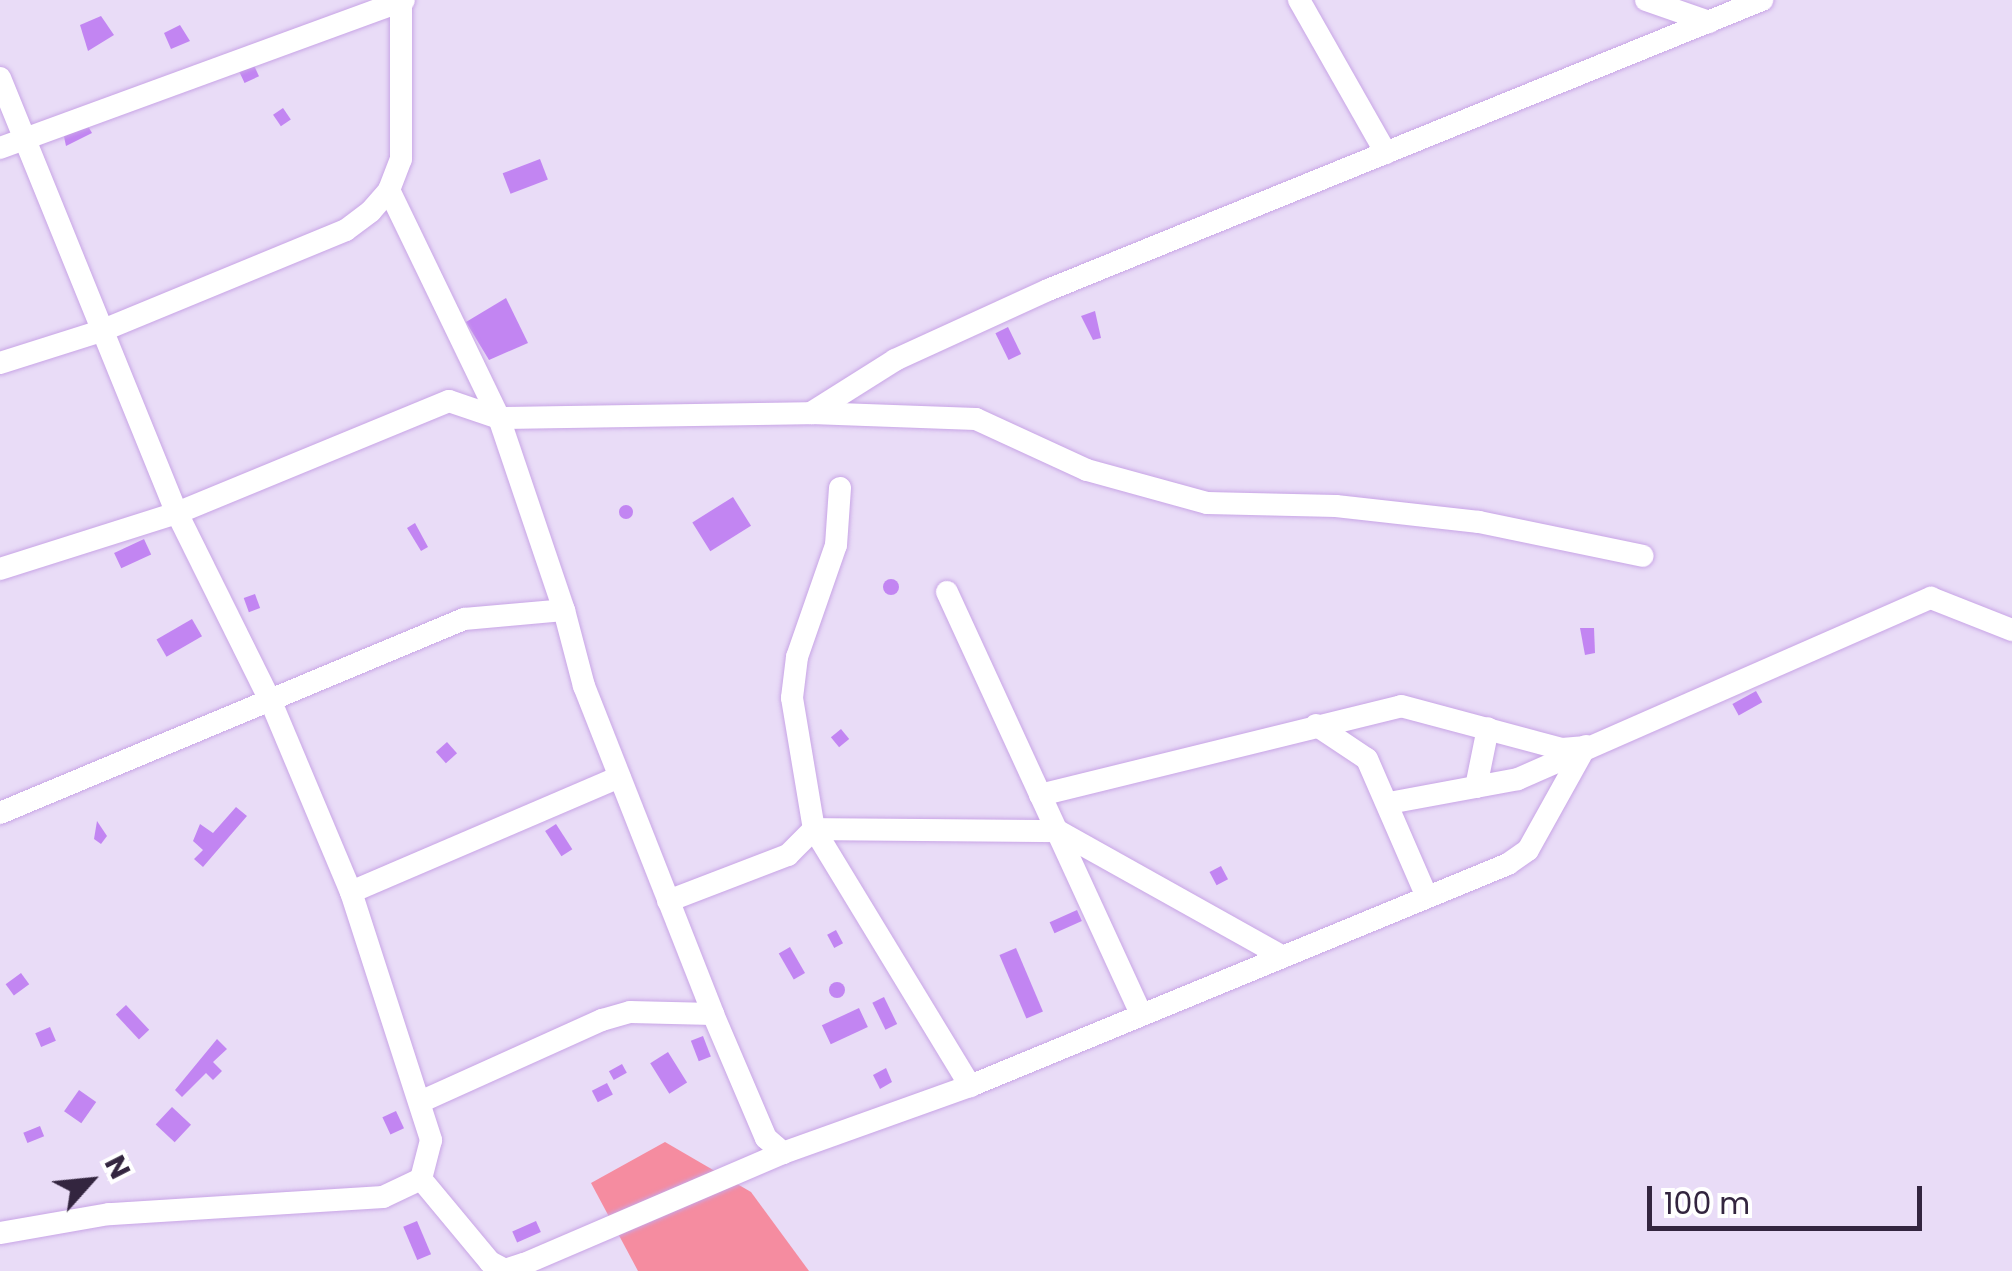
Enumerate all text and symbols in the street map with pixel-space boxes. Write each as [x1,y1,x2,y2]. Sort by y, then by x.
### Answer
north arrow [40,1131,140,1231]
text: N [95,1149,139,1185]
scale bar [1652,1166,1927,1228]
text: 100 m [1664,1182,1750,1225]

